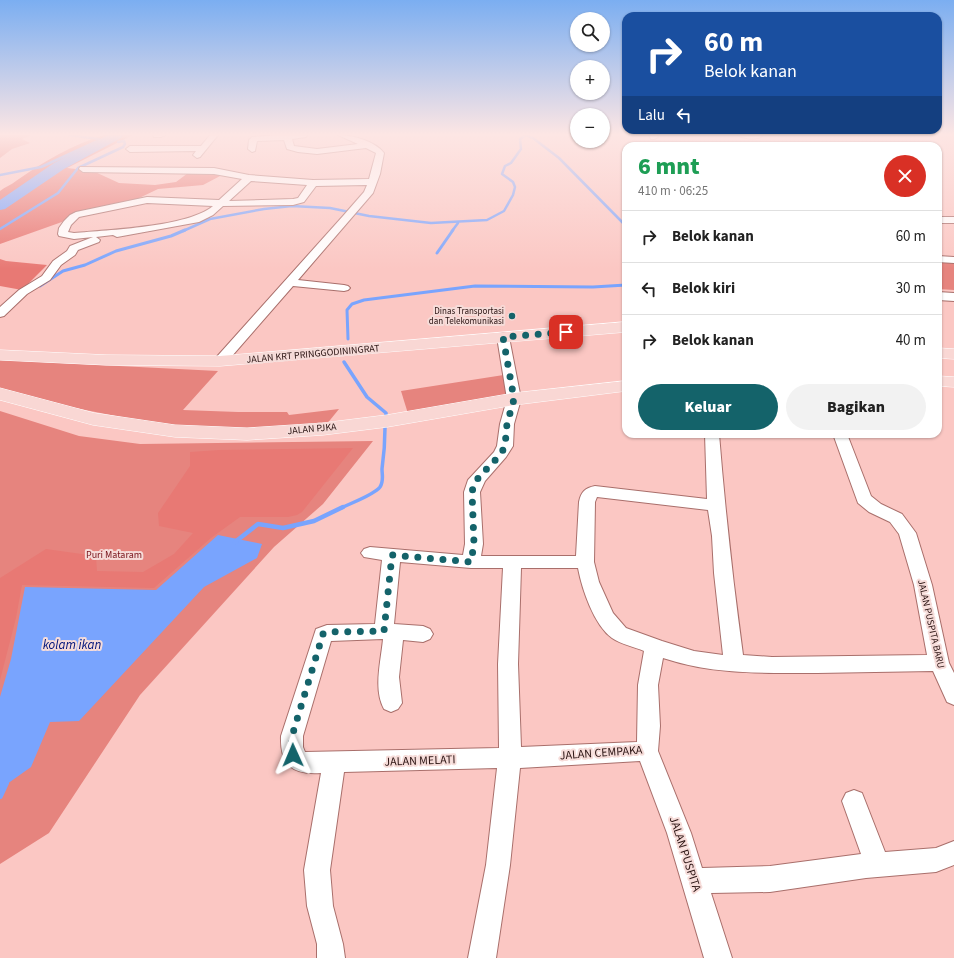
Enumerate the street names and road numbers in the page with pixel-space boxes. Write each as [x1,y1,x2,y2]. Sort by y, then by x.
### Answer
street label: JALAN KRT PRINGGODININGRAT [246,341,381,367]
street label: JALAN PJKA [287,420,338,438]
street label: JALAN PUSPITA BARU [914,578,948,670]
street label: JALAN CEMPAKA [559,742,643,764]
street label: JALAN MELATI [384,751,456,771]
street label: JALAN PUSPITA [665,814,705,894]

